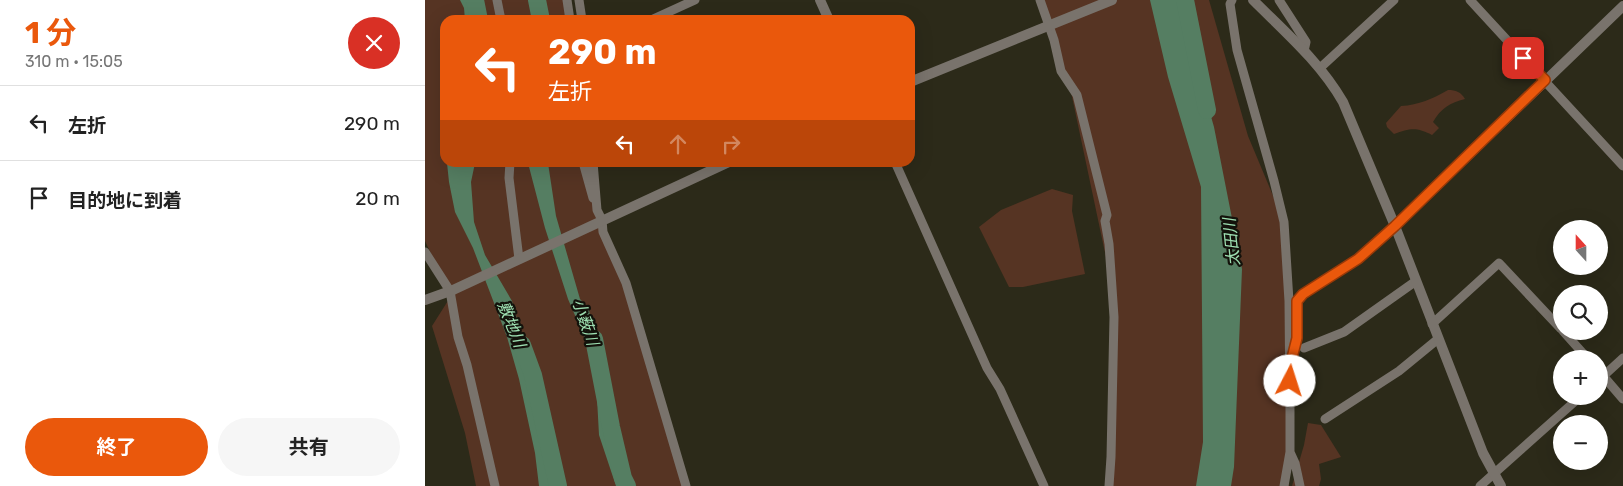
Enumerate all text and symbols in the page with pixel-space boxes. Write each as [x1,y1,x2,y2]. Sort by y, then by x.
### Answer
text: 1 分 [25,15,76,51]
button: close [348,17,400,69]
text: 290 m [548,31,657,73]
icon: left [465,35,530,100]
pin [1502,37,1544,79]
icon: arrive [1509,44,1537,72]
text: 310 m · 15:05 [25,52,123,71]
text: 左折 [548,78,592,105]
icon: left [25,109,53,137]
text: 290 m [344,112,400,135]
text: 左折 [68,114,106,137]
icon: left [611,130,639,158]
icon: ahead [664,130,692,158]
icon: right [717,130,745,158]
icon: arrive [25,184,53,212]
text: 20 m [355,187,400,210]
text: 目的地に到着 [68,189,182,212]
water label: 太田川 [1219,215,1243,267]
north arrow [1553,220,1607,275]
map controls [1553,220,1608,470]
button: search [1553,285,1608,340]
water label: 小薮川 [569,296,603,350]
water label: 敷地川 [494,298,530,352]
button: + [1553,350,1608,405]
position arrow [1263,354,1315,406]
button: − [1553,415,1608,470]
button: 終了 [25,418,208,476]
button: 共有 [218,418,400,476]

